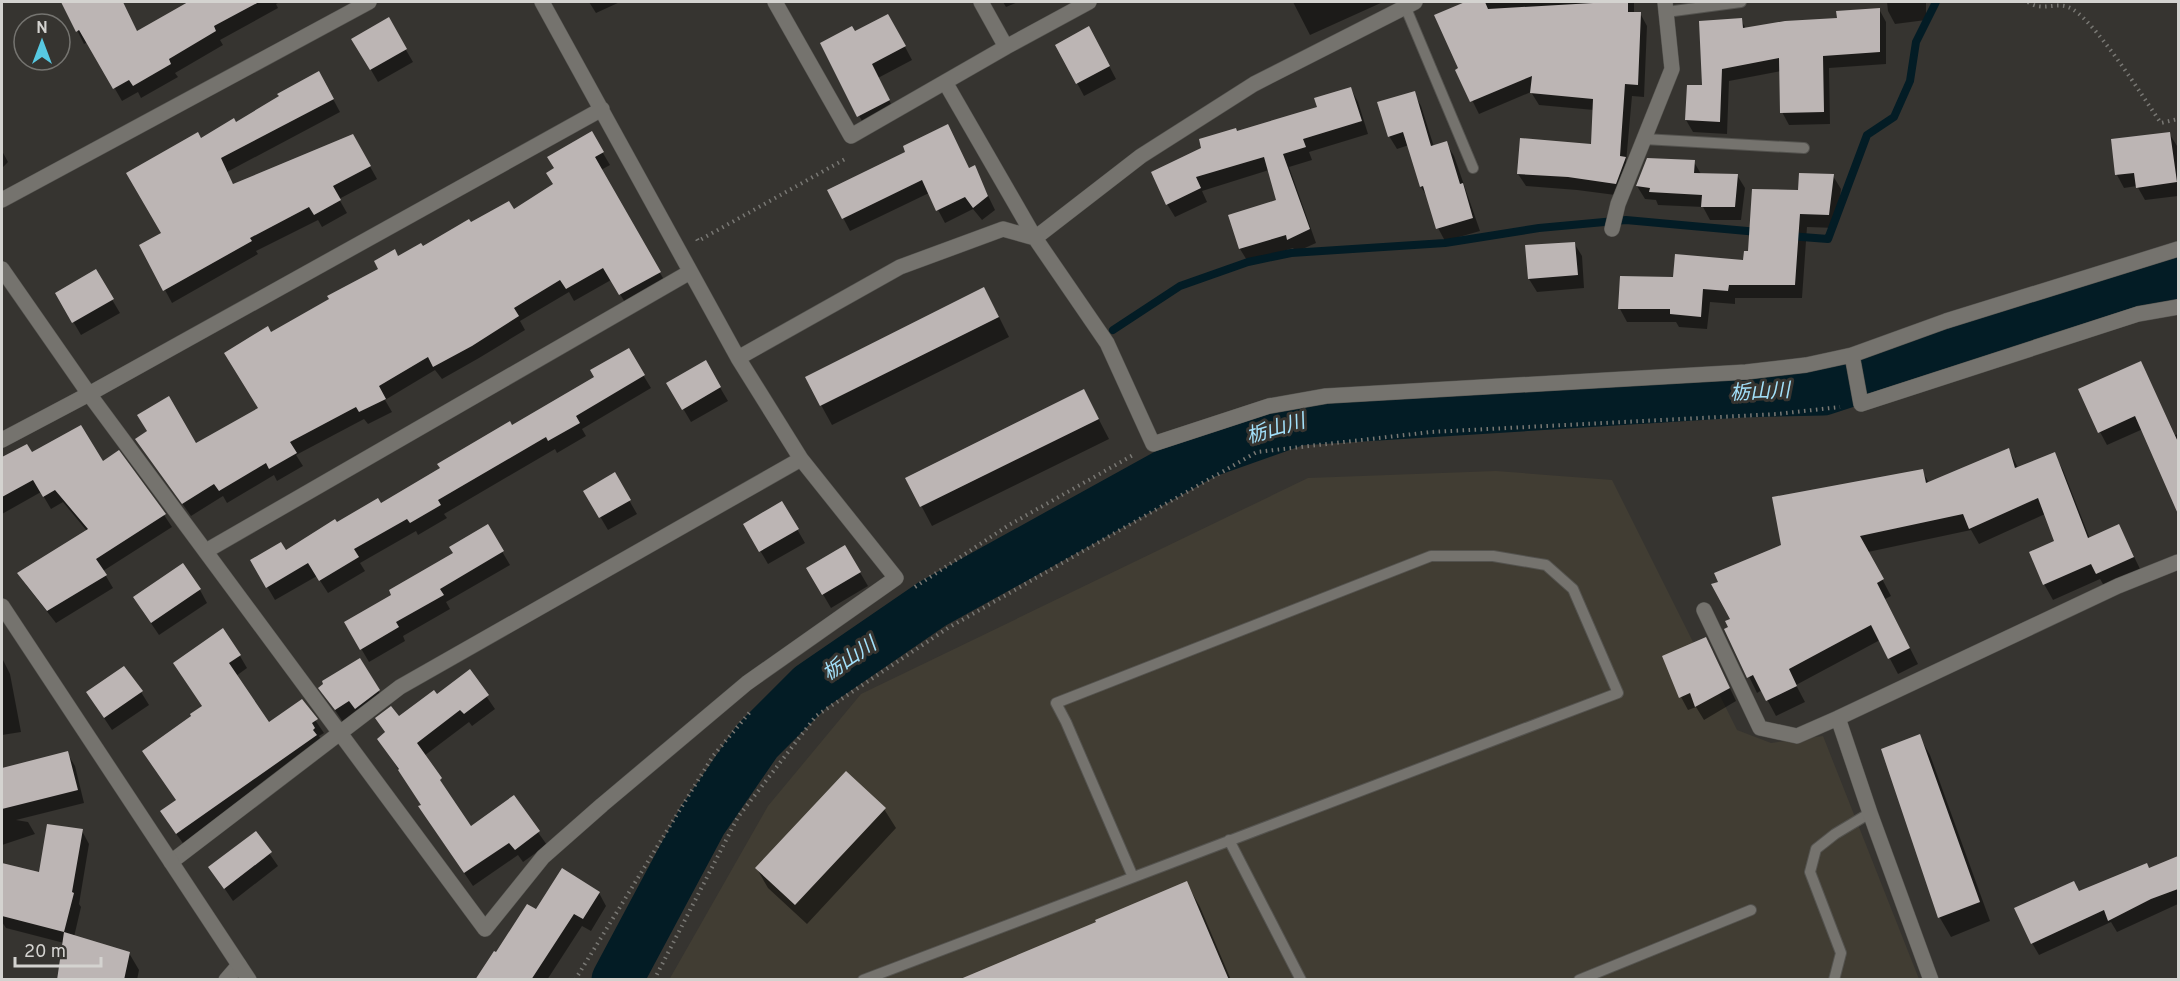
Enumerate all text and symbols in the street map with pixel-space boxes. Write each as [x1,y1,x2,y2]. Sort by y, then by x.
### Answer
north arrow [12,12,72,72]
text: N [36,19,48,39]
water label: 栃山川 [1729,378,1793,408]
water label: 栃山川 [1244,409,1310,451]
water label: 栃山川 [818,631,884,688]
scale bar [15,930,100,968]
text: 20 m [24,941,66,964]

